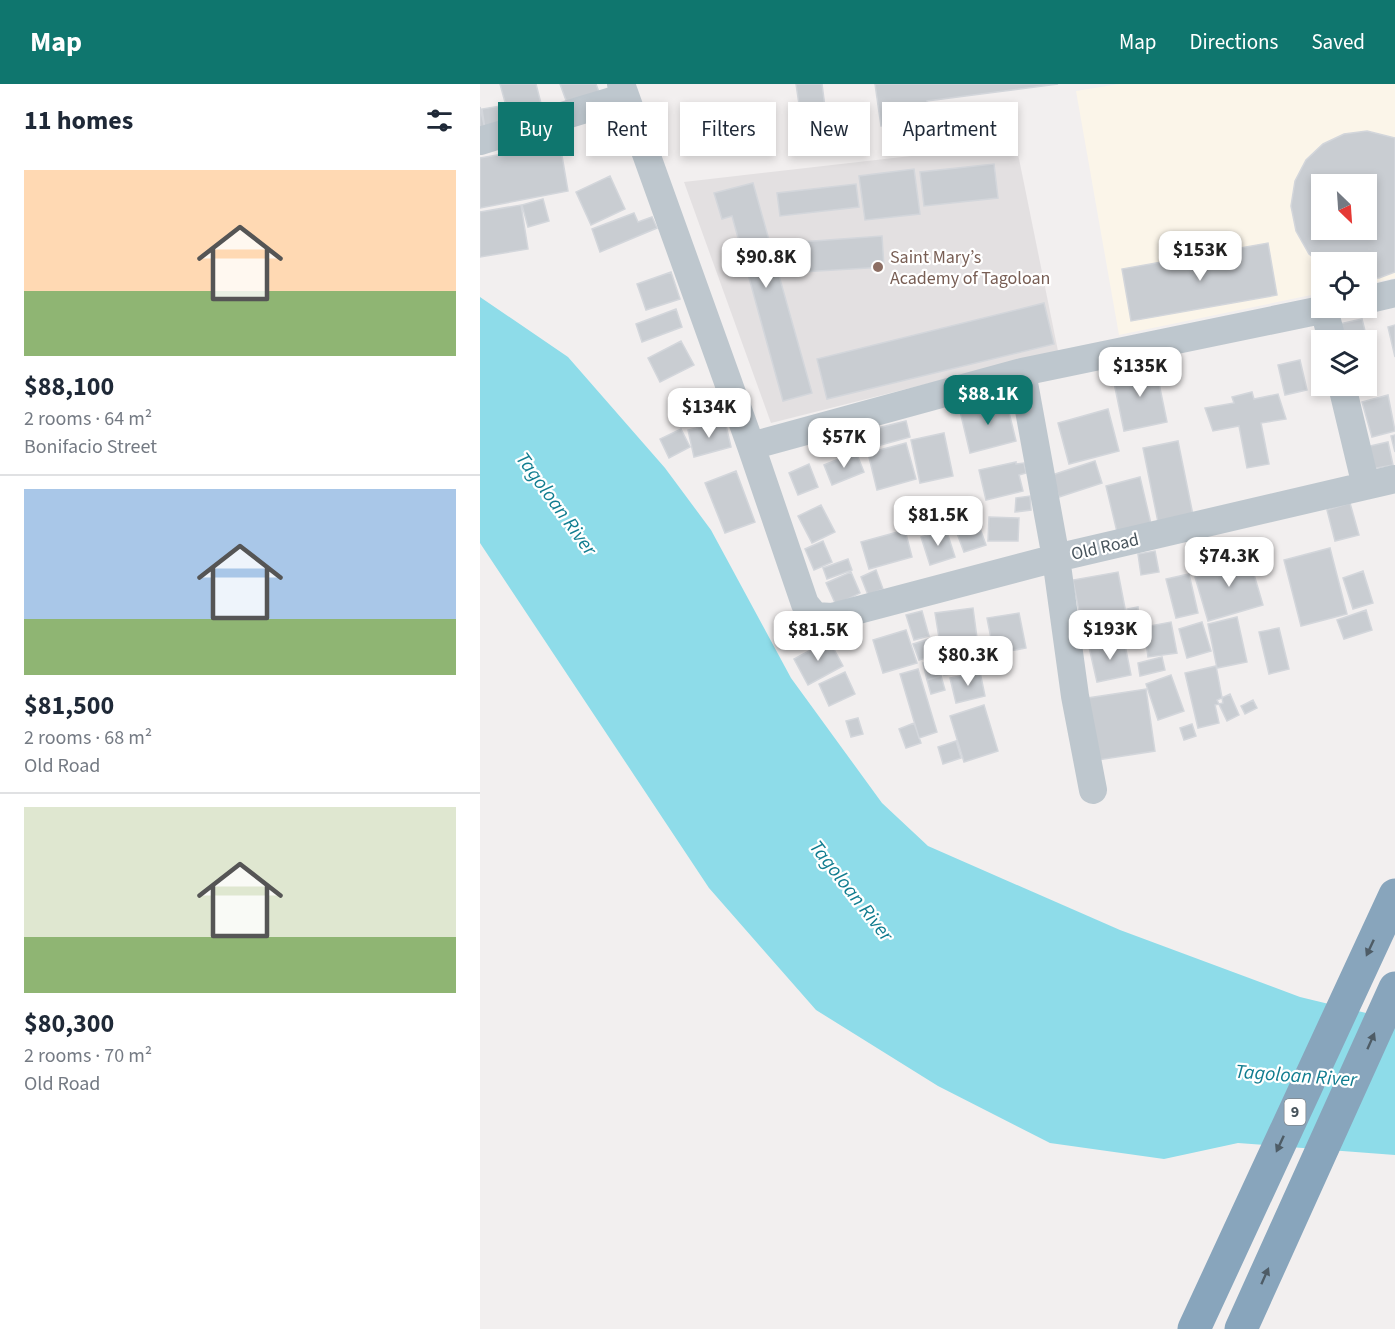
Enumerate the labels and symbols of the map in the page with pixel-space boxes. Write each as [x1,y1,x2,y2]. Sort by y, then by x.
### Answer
north arrow [1311,174,1377,240]
pin: $153K [1158,231,1242,282]
pin: $90.8K [717,238,815,289]
place label: Saint Mary’s Academy of Tagoloan [890,245,1050,291]
marker: Saint Mary’s Academy of Tagoloan [871,260,885,274]
pin: $135K [1098,347,1182,398]
pin: $88.1K [939,375,1037,426]
pin: $134K [667,388,751,439]
pin: $57K [808,418,880,469]
water label: Tagoloan River [509,446,604,563]
pin: $81.5K [889,496,987,547]
street label: Old Road [1069,527,1141,567]
pin: $74.3K [1180,537,1278,588]
pin: $193K [1068,610,1152,661]
pin: $81.5K [769,611,867,662]
pin: $80.3K [919,636,1017,687]
water label: Tagoloan River [802,834,900,949]
one-way arrow [1366,939,1375,956]
one-way arrow [1367,1032,1376,1049]
water label: Tagoloan River [1234,1058,1359,1094]
road number: 9 [1284,1099,1306,1125]
one-way arrow [1274,1135,1284,1153]
one-way arrow [1260,1266,1270,1284]

